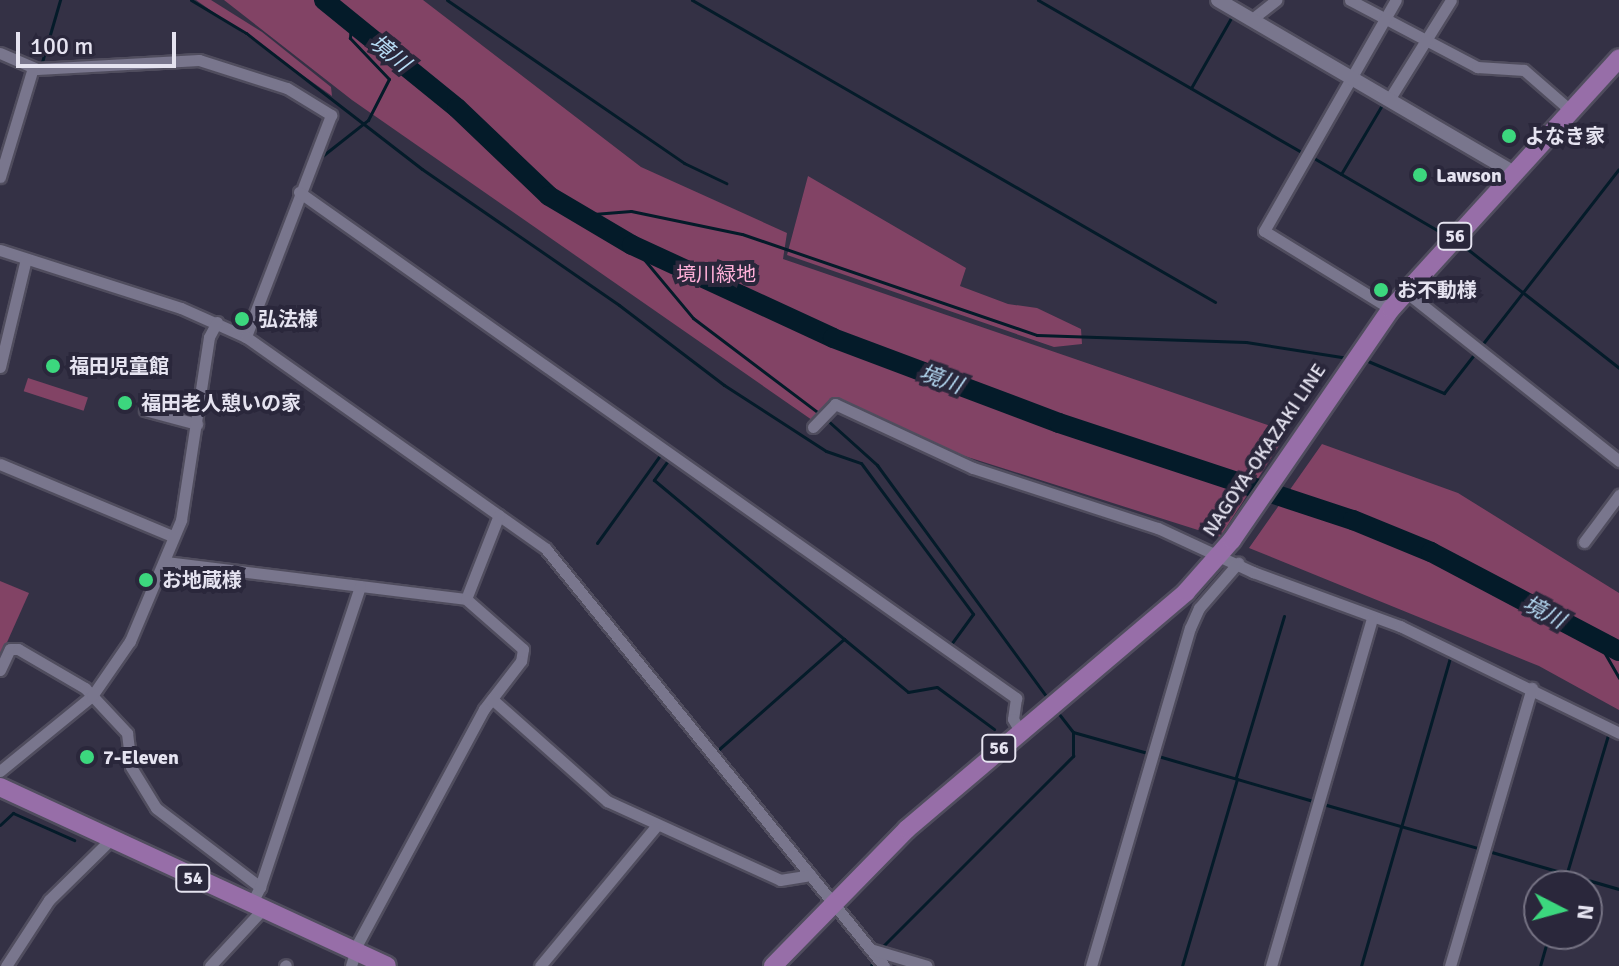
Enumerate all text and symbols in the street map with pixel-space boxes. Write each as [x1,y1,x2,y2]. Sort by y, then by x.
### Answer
scale bar [20,16,180,66]
water label: 境川 [365,29,415,77]
text: 100 m [30,31,93,61]
place label: よなき家 [1525,124,1605,148]
marker: よなき家 [1500,127,1518,145]
place label: Lawson [1436,163,1502,187]
marker: Lawson [1411,166,1429,184]
road number: 56 [1437,222,1473,250]
park label: 境川緑地 [676,262,756,286]
place label: お不動様 [1397,278,1477,302]
marker: お不動様 [1372,281,1390,299]
place label: 弘法様 [258,307,318,331]
marker: 弘法様 [233,310,251,328]
place label: 福田児童館 [69,354,169,378]
marker: 福田児童館 [44,357,62,375]
water label: 境川 [916,359,966,399]
street label: NAGOYA-OKAZAKI LINE [1197,359,1331,541]
place label: 福田老人憩いの家 [141,391,301,415]
marker: 福田老人憩いの家 [116,394,134,412]
place label: お地蔵様 [162,568,242,592]
marker: お地蔵様 [137,571,155,589]
water label: 境川 [1518,590,1570,634]
road number: 56 [981,734,1017,762]
place label: 7-Eleven [103,745,179,769]
marker: 7-Eleven [78,748,96,766]
road number: 54 [175,864,211,892]
north arrow [1523,870,1603,950]
text: N [1571,903,1600,921]

